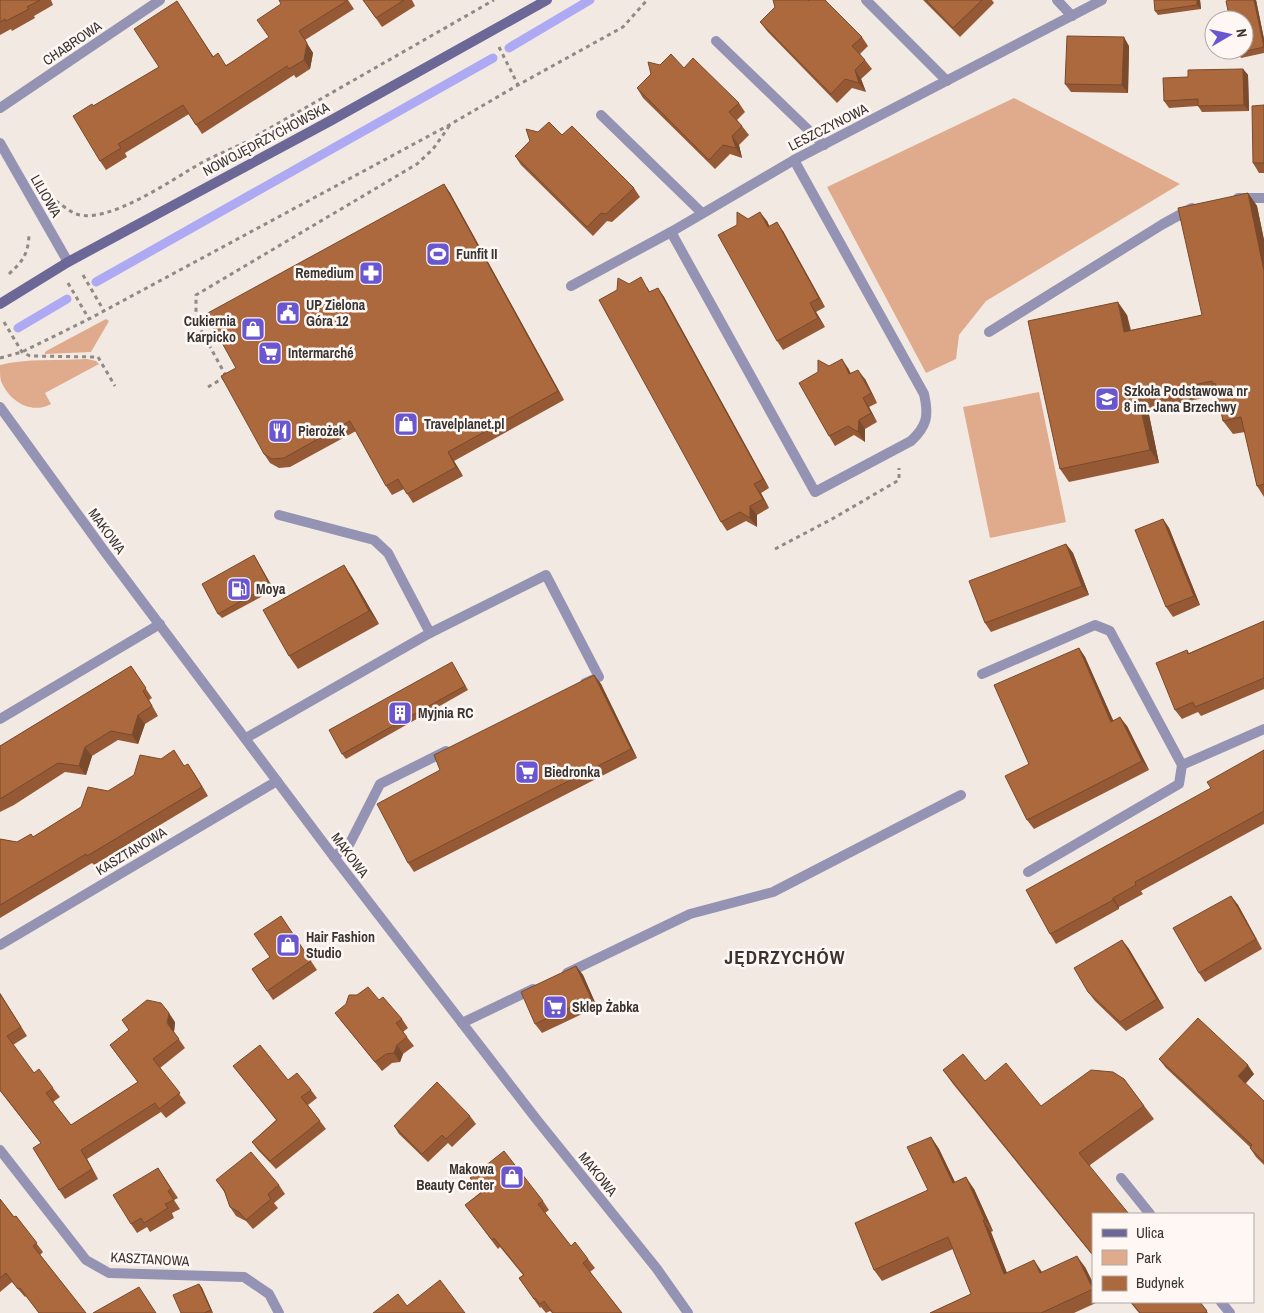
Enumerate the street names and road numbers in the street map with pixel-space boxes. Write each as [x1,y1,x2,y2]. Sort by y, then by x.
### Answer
street label: CHABROWA [39,17,105,69]
street label: NOWOJĘDRZYCHOWSKA [200,98,333,180]
street label: LESZCZYNOWA [785,99,871,155]
street label: LILIOWA [27,172,66,221]
street label: MAKOWA [84,505,130,558]
street label: KASZTANOWA [92,823,170,879]
street label: MAKOWA [327,829,373,881]
street label: MAKOWA [575,1148,622,1200]
street label: KASZTANOWA [110,1248,190,1270]

